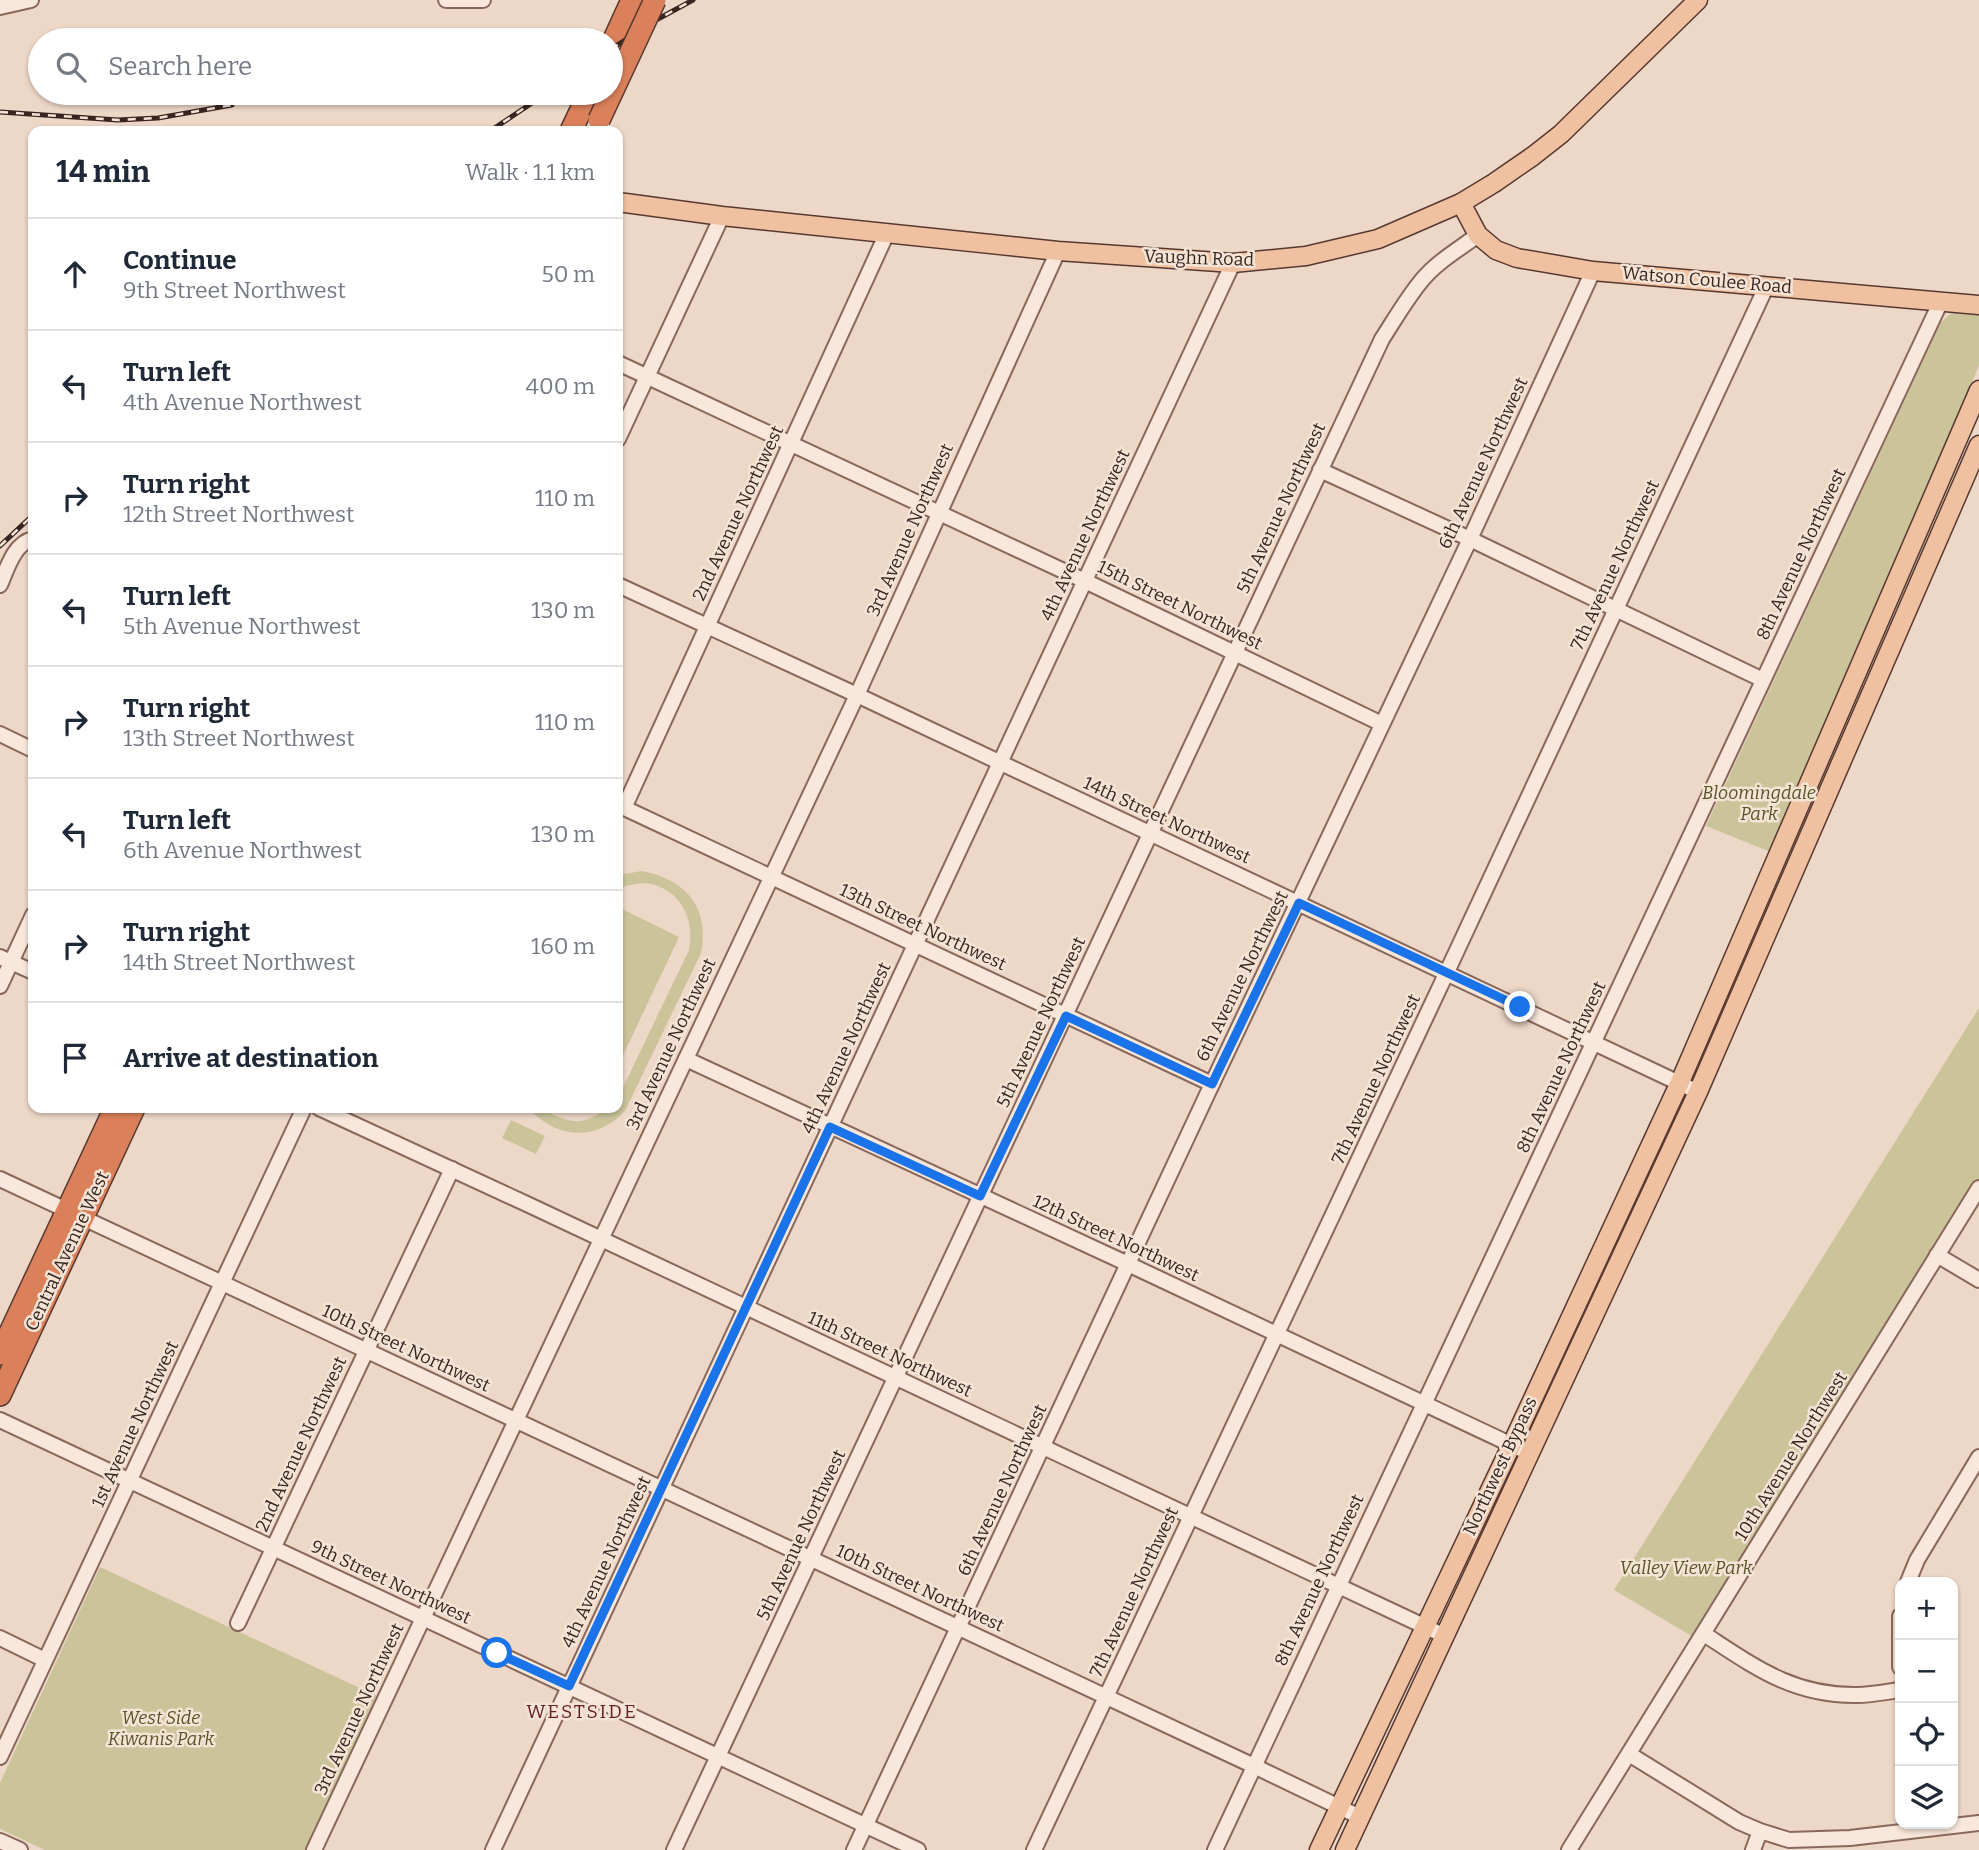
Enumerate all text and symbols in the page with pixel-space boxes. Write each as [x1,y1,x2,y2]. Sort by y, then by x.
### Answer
search box [28,28,623,105]
icon: search [52,48,90,86]
text: Search here [108,51,252,82]
text: 14 min [56,154,150,190]
text: Walk · 1.1 km [465,158,595,186]
text: Continue [123,245,237,276]
street label: Vaughn Road [1143,245,1255,271]
icon: ahead [56,255,94,293]
text: 50 m [541,260,595,288]
street label: Watson Coulee Road [1621,262,1793,298]
text: 9th Street Northwest [123,276,346,304]
text: Turn left [123,357,231,388]
icon: left [56,367,94,405]
text: 400 m [526,372,595,400]
street label: 6th Avenue Northwest [1434,373,1533,552]
text: 4th Avenue Northwest [123,388,362,416]
street label: 5th Avenue Northwest [1232,419,1330,597]
street label: 2nd Avenue Northwest [688,421,788,604]
street label: 3rd Avenue Northwest [862,440,958,620]
street label: 4th Avenue Northwest [1036,445,1135,624]
street label: 8th Avenue Northwest [1752,464,1851,643]
text: Turn right [123,469,250,500]
street label: 7th Avenue Northwest [1566,476,1664,654]
icon: right [56,479,94,517]
text: 110 m [535,484,595,512]
text: 12th Street Northwest [123,500,354,528]
street label: 15th Street Northwest [1094,555,1267,655]
text: Turn left [123,581,231,612]
icon: left [56,591,94,629]
text: 130 m [531,596,595,624]
text: 5th Avenue Northwest [123,612,361,640]
text: Turn right [123,693,250,724]
icon: right [56,703,94,741]
text: 110 m [535,708,595,736]
text: 13th Street Northwest [123,724,355,752]
street label: 14th Street Northwest [1080,772,1254,869]
park label: Bloomingdale Park [1702,782,1816,825]
text: Turn left [123,805,231,836]
icon: left [56,815,94,853]
text: 130 m [531,820,595,848]
text: 6th Avenue Northwest [123,836,362,864]
street label: 13th Street Northwest [836,879,1010,975]
street label: 6th Avenue Northwest [1191,887,1293,1065]
text: Turn right [123,917,250,948]
icon: right [56,927,94,965]
text: 160 m [531,932,595,960]
street label: 5th Avenue Northwest [992,933,1090,1111]
text: 14th Street Northwest [123,948,355,976]
street label: 3rd Avenue Northwest [622,954,721,1133]
street label: 4th Avenue Northwest [797,958,896,1137]
street label: 8th Avenue Northwest [1512,977,1611,1156]
street label: 7th Avenue Northwest [1327,990,1425,1168]
route end [1504,991,1535,1022]
icon: arrive [56,1039,94,1077]
text: Arrive at destination [123,1043,378,1074]
street label: Central Avenue West [20,1167,114,1334]
street label: 12th Street Northwest [1029,1190,1203,1286]
street label: 10th Street Northwest [319,1299,494,1397]
street label: 11th Street Northwest [804,1306,976,1402]
street label: 1st Avenue Northwest [87,1337,183,1511]
street label: 2nd Avenue Northwest [251,1352,351,1535]
street label: 10th Avenue Northwest [1730,1367,1852,1545]
street label: Northwest Bypass [1458,1393,1542,1539]
street label: 6th Avenue Northwest [953,1400,1052,1579]
street label: 5th Avenue Northwest [752,1446,850,1624]
street label: 4th Avenue Northwest [557,1472,656,1651]
street label: 8th Avenue Northwest [1270,1490,1369,1669]
street label: 7th Avenue Northwest [1085,1503,1183,1681]
street label: 9th Street Northwest [307,1535,475,1629]
street label: 10th Street Northwest [833,1539,1008,1637]
park label: Valley View Park [1620,1557,1753,1579]
map controls [1895,1577,1958,1829]
button: + [1895,1577,1958,1640]
street label: 3rd Avenue Northwest [310,1619,409,1798]
route start [481,1637,512,1668]
button: − [1895,1640,1958,1703]
district label: WESTSIDE [526,1700,638,1723]
button: locate [1895,1703,1958,1766]
park label: West Side Kiwanis Park [108,1707,214,1750]
button: layers [1895,1766,1958,1829]

